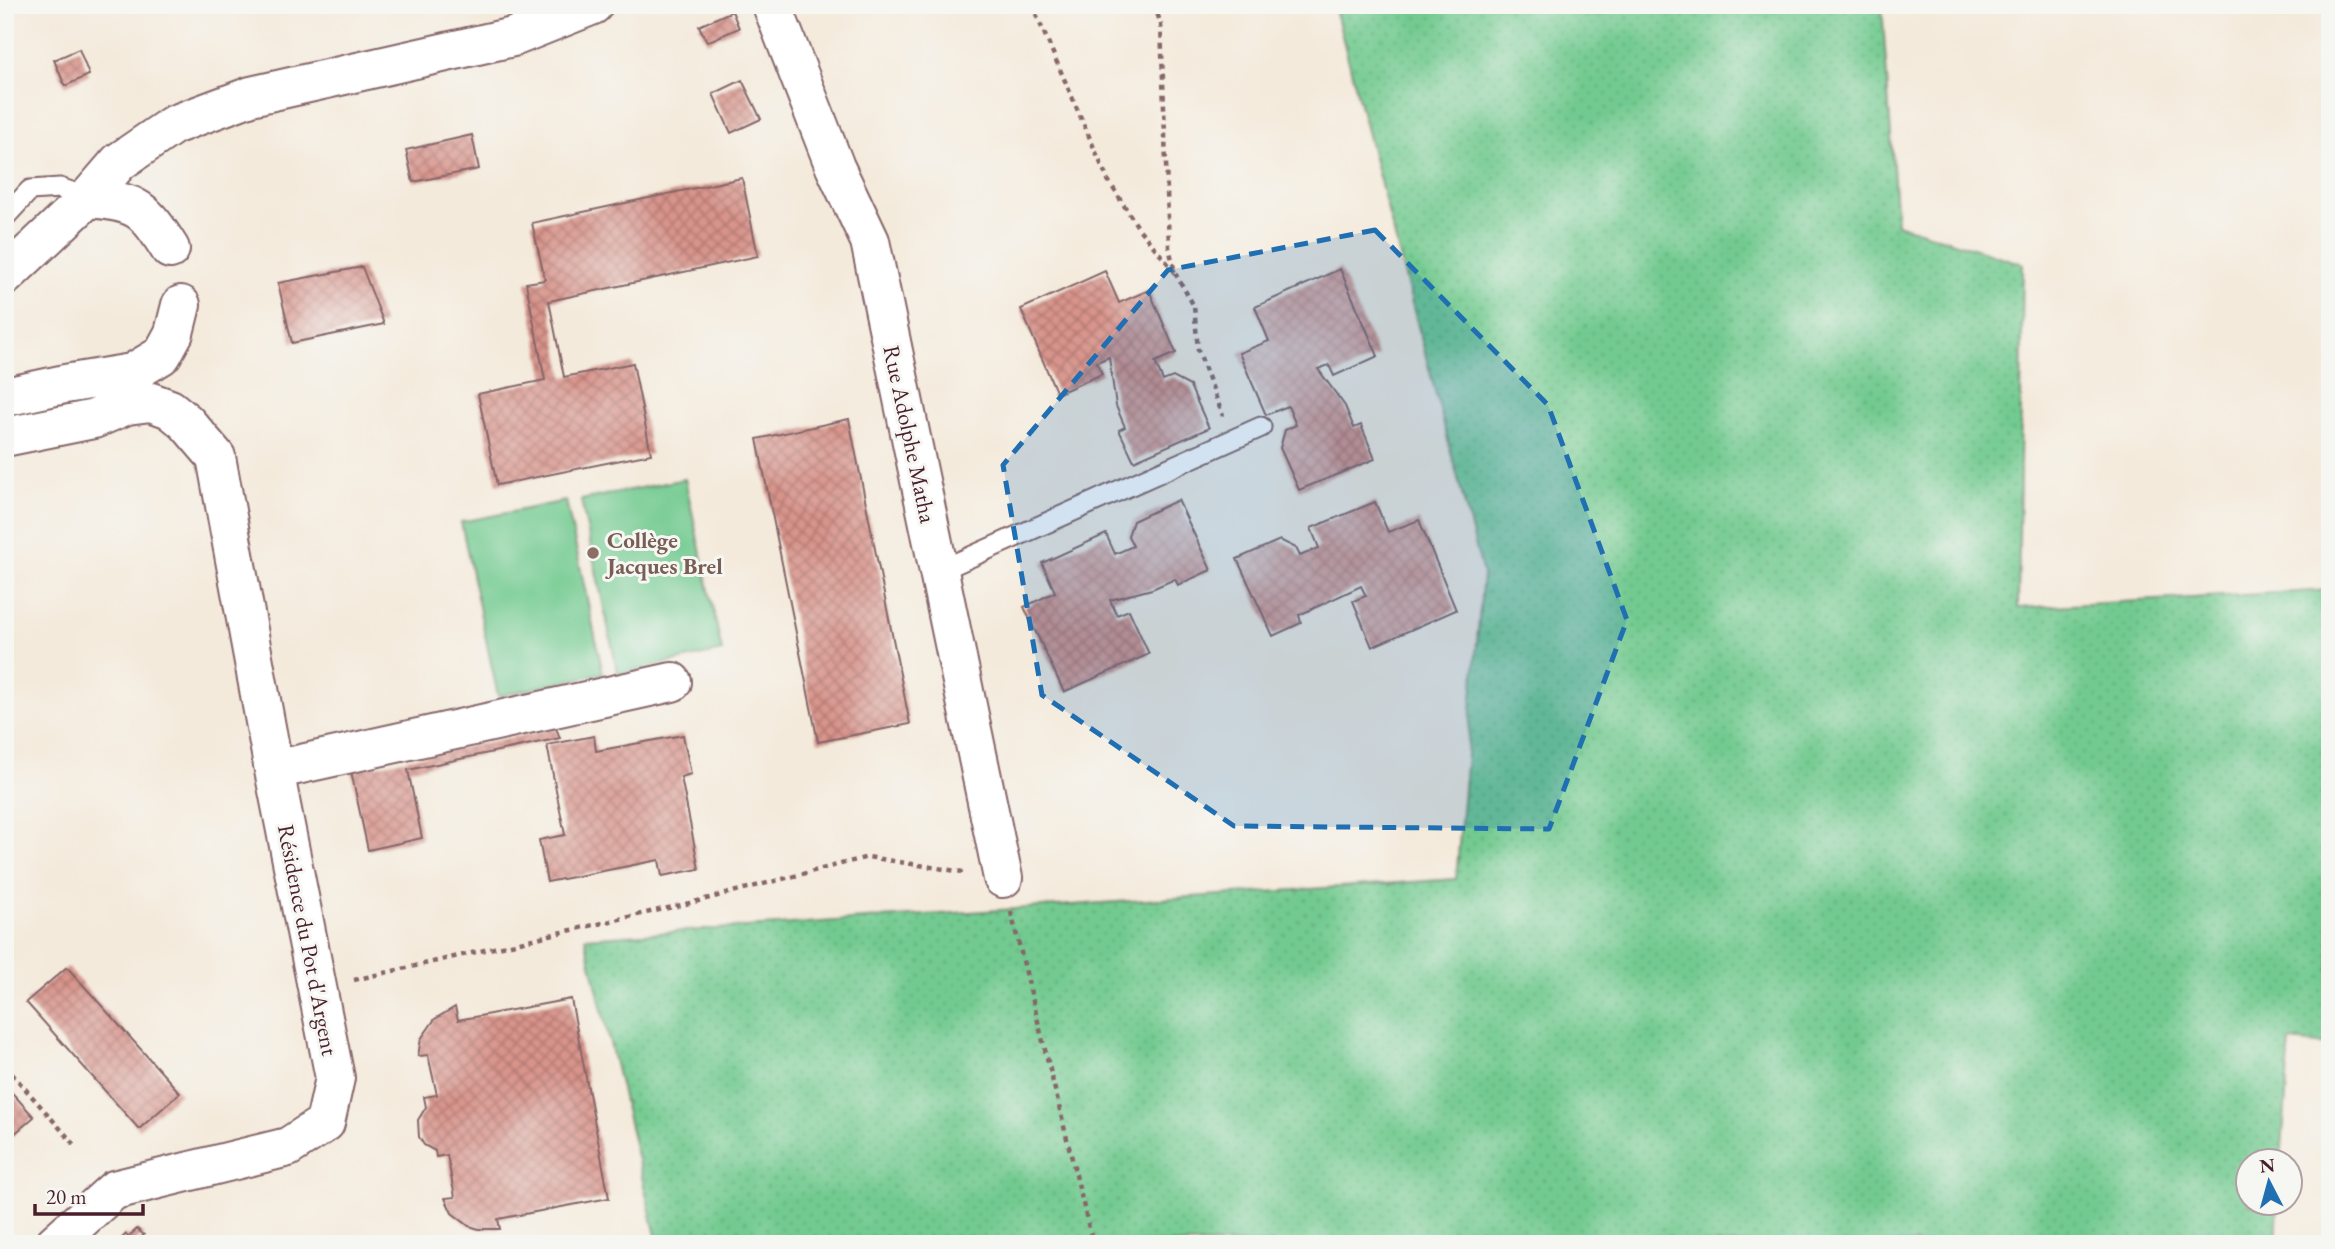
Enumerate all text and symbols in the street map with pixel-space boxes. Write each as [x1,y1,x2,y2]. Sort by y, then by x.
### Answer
street label: Rue Adolphe Matha [877,342,944,526]
place label: Collège Jacques Brel [605,525,723,581]
marker: Collège Jacques Brel [585,545,601,561]
street label: Résidence du Pot d'Argent [271,822,345,1059]
north arrow [2234,1148,2304,1218]
text: N [2258,1152,2277,1179]
scale bar [35,1172,144,1216]
text: 20 m [46,1183,87,1210]

